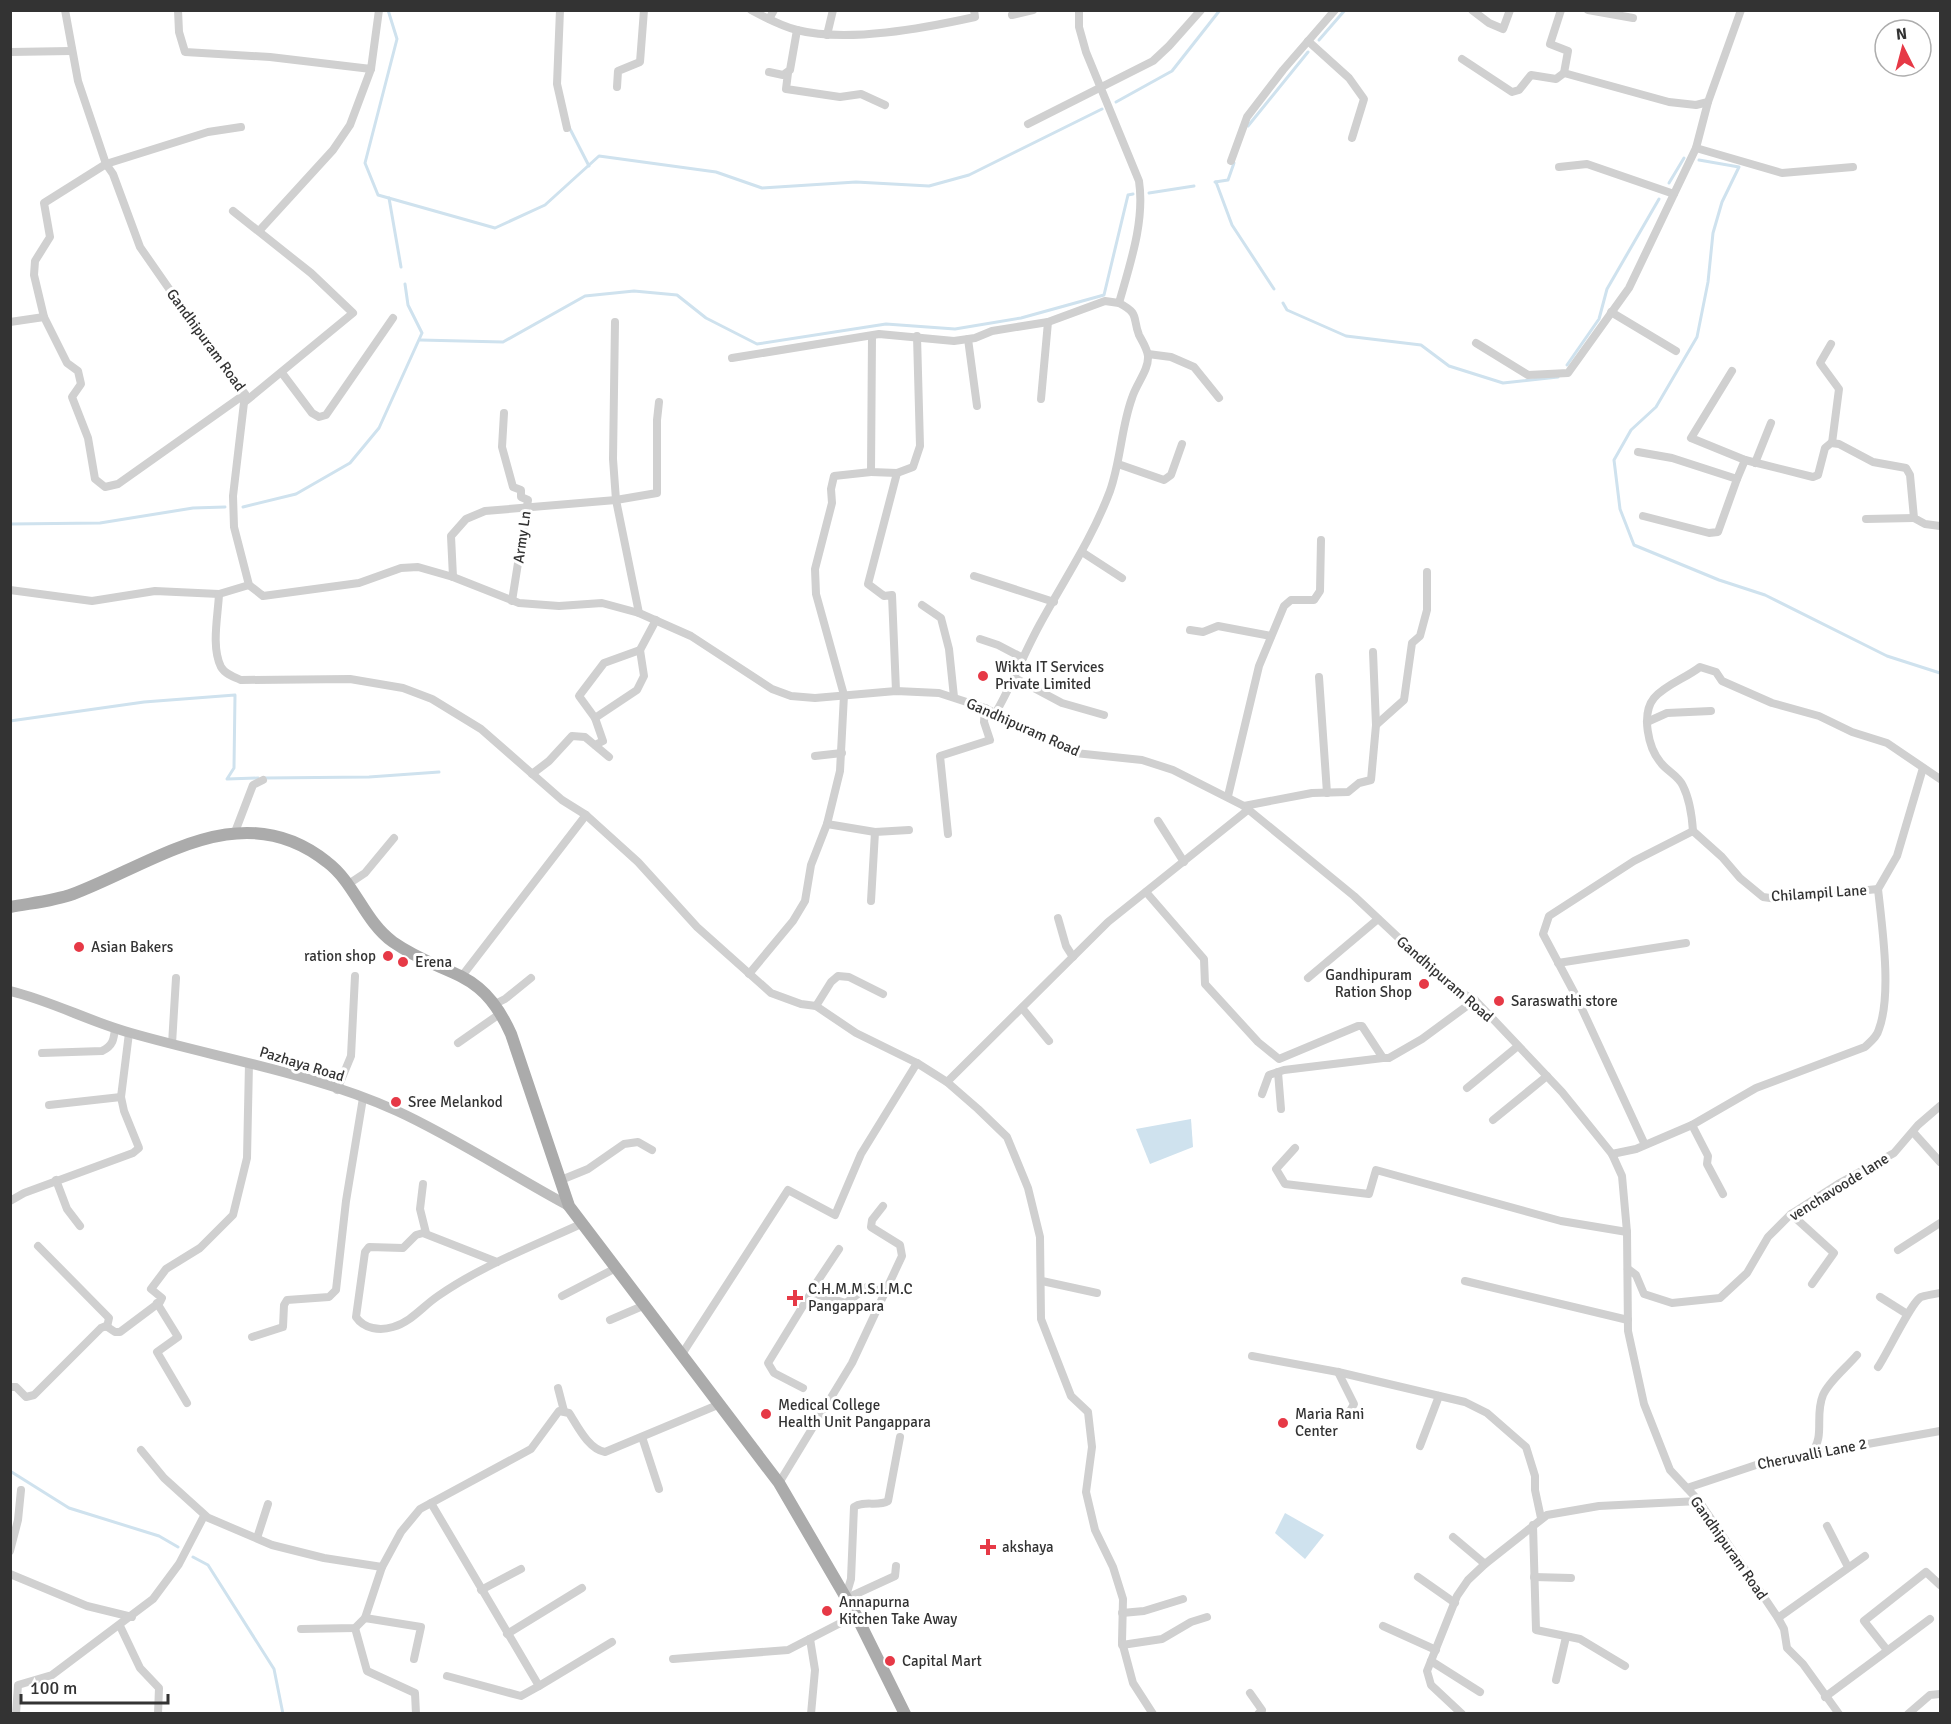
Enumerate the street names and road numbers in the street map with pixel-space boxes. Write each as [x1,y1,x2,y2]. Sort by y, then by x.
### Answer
street label: Gandhipuram Road [163,285,249,395]
street label: Army Ln [509,510,535,564]
street label: Gandhipuram Road [964,694,1082,760]
street label: Chilampil Lane [1771,881,1867,905]
street label: Gandhipuram Road [1393,932,1497,1026]
street label: Pazhaya Road [257,1043,347,1085]
street label: venchavoode lane [1786,1149,1892,1225]
street label: Cheruvalli Lane 2 [1756,1435,1868,1473]
street label: Gandhipuram Road [1687,1493,1771,1603]

